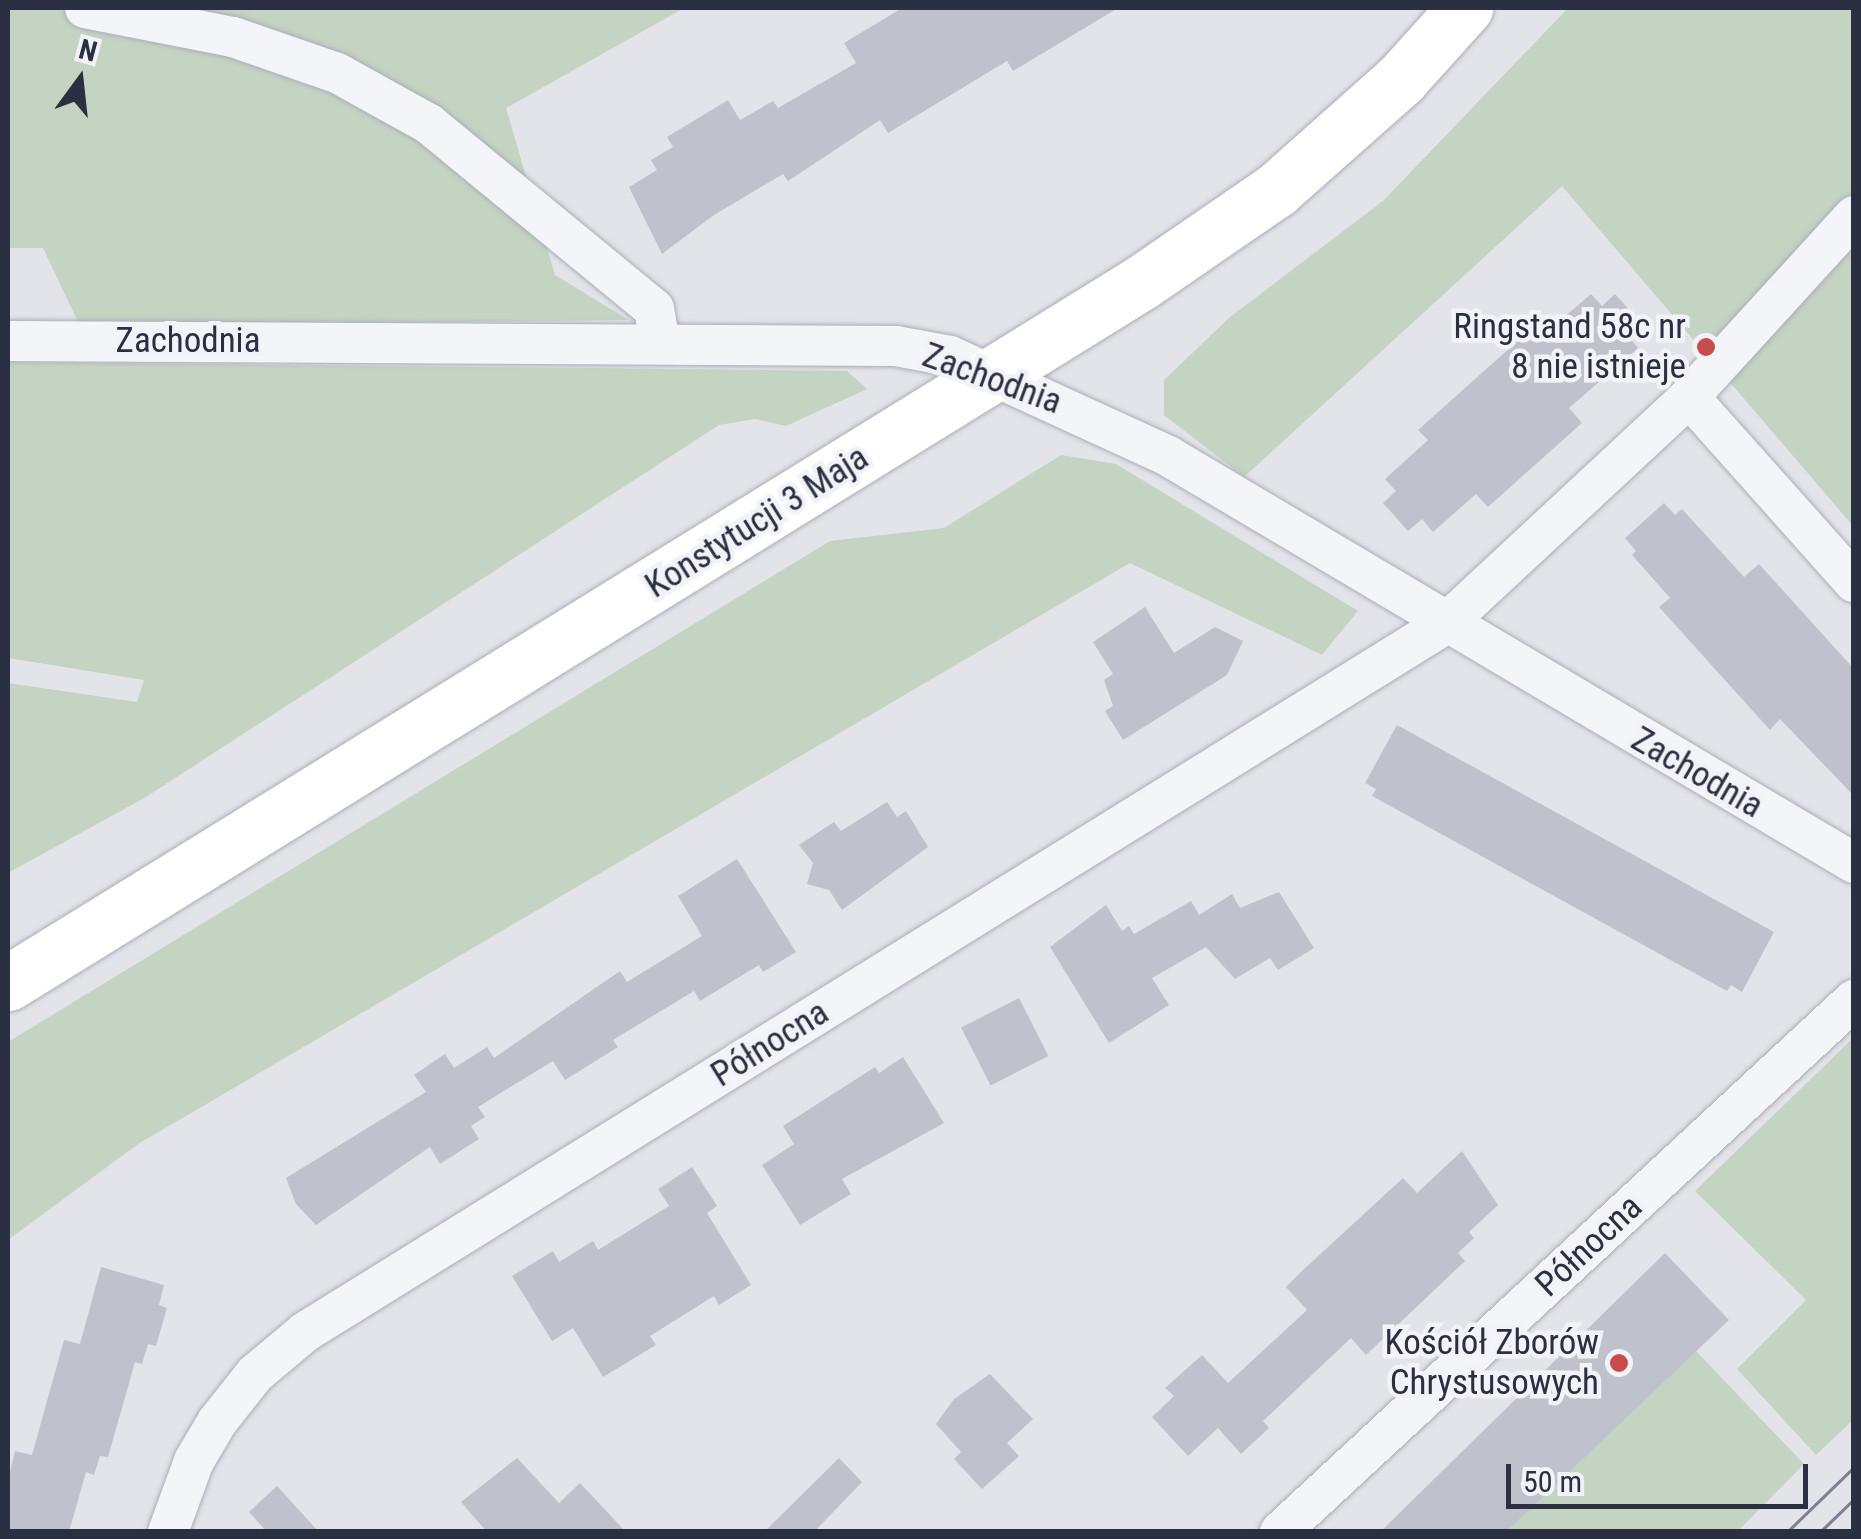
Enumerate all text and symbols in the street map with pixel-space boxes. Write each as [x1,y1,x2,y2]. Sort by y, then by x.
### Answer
north arrow [30,30,130,130]
text: N [75,32,100,69]
place label: Ringstand 58c nr 8 nie istnieje [1453,306,1686,388]
street label: Zachodnia [116,320,260,362]
street label: Zachodnia [917,335,1067,423]
marker: Ringstand 58c nr 8 nie istnieje [1695,336,1717,358]
street label: Konstytucji 3 Maja [638,437,876,607]
street label: Zachodnia [1624,719,1770,827]
street label: Północna [704,992,836,1096]
street label: Północna [1527,1186,1651,1306]
place label: Kościół Zborów Chrystusowych [1385,1322,1599,1404]
marker: Kościół Zborów Chrystusowych [1608,1352,1630,1374]
scale bar [1511,1444,1814,1506]
text: 50 m [1523,1464,1582,1499]

